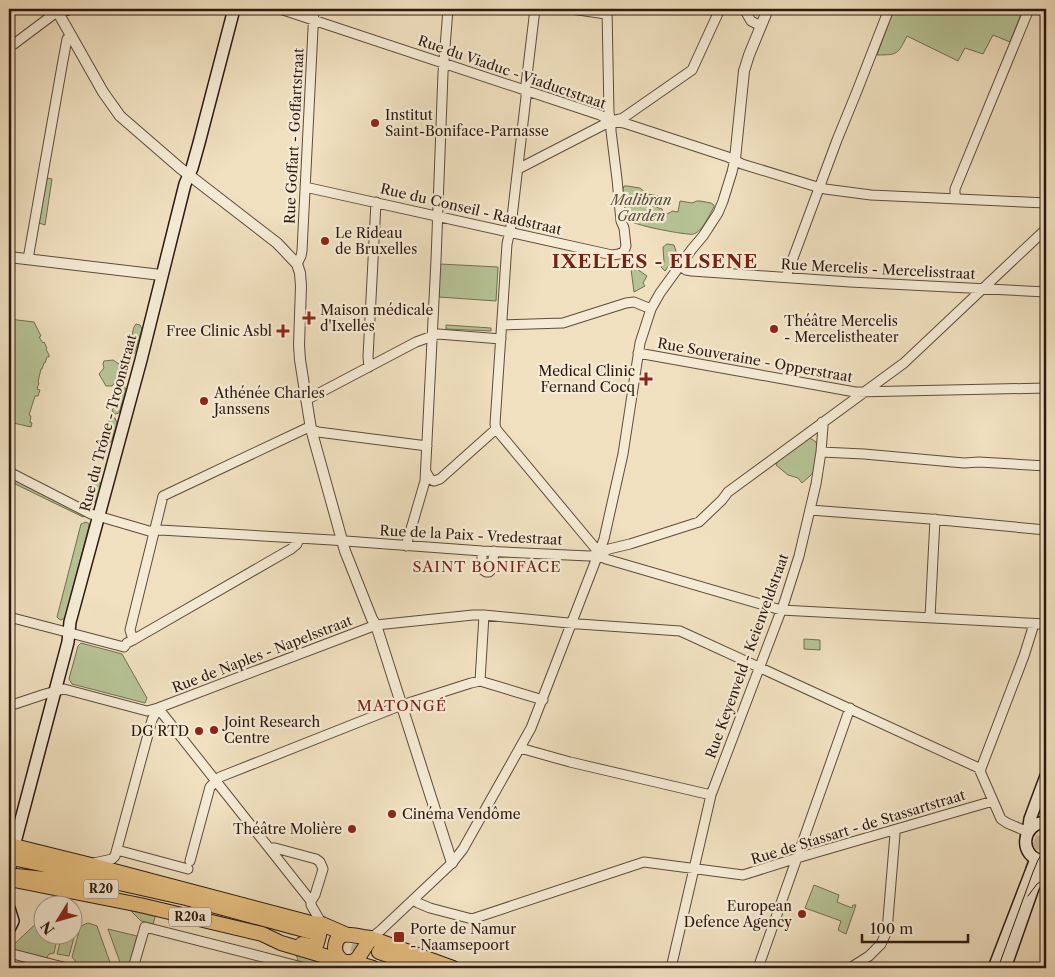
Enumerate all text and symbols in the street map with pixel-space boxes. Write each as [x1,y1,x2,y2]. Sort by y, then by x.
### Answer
street label: Rue du Viaduc - Viaductstraat [415,31,609,113]
street label: Rue Goffart - Goffartstraat [280,48,308,224]
place label: Institut Saint-Boniface-Parnasse [385,106,549,140]
marker: Institut Saint-Boniface-Parnasse [369,117,381,129]
street label: Rue du Conseil - Raadstraat [378,179,564,239]
park label: Malibran Garden [609,191,671,225]
place label: Le Rideau de Bruxelles [335,224,417,258]
marker: Le Rideau de Bruxelles [319,235,331,247]
district label: IXELLES - ELSENE [552,250,758,273]
street label: Rue Mercelis - Mercelisstraat [780,255,976,283]
place label: Maison médicale d'Ixelles [320,301,433,335]
marker: Maison médicale d'Ixelles [302,311,316,325]
place label: Théâtre Mercelis - Mercelistheater [784,312,899,346]
place label: Free Clinic Asbl [166,322,272,340]
marker: Théâtre Mercelis - Mercelistheater [768,323,780,335]
marker: Free Clinic Asbl [276,324,290,338]
street label: Rue du Trône - Troonstraat [76,332,140,514]
street label: Rue Souveraine - Opperstraat [656,334,854,386]
place label: Medical Clinic Fernand Cocq [538,362,636,396]
marker: Medical Clinic Fernand Cocq [639,372,653,386]
place label: Athénée Charles Janssens [212,384,325,418]
marker: Athénée Charles Janssens [198,395,210,407]
street label: Rue de la Paix - Vredestraat [379,521,563,549]
street label: Rue Keyenveld - Keienveldstraat [701,551,793,761]
district label: SAINT BONIFACE [413,557,561,576]
street label: Rue de Naples - Napelsstraat [169,611,355,697]
district label: MATONGÉ [357,696,447,715]
place label: Joint Research Centre [222,713,320,747]
place label: DG RTD [131,722,189,740]
marker: Joint Research Centre [208,724,220,736]
marker: DG RTD [193,725,205,737]
street label: Rue de Stassart - de Stassartstraat [749,786,967,868]
place label: Cinéma Vendôme [402,805,521,823]
marker: Cinéma Vendôme [386,808,398,820]
place label: Théâtre Molière [233,820,342,838]
marker: Théâtre Molière [346,823,358,835]
road number: R20 [84,880,118,899]
north arrow [32,894,82,944]
place label: European Defence Agency [684,897,792,931]
road number: R20a [169,908,211,926]
marker: European Defence Agency [796,908,808,920]
scale bar [862,912,969,944]
text: N [37,918,58,938]
text: 100 m [870,919,913,938]
place label: Porte de Namur - Naamsepoort [410,920,516,954]
marker: Porte de Namur - Naamsepoort [392,930,406,944]

